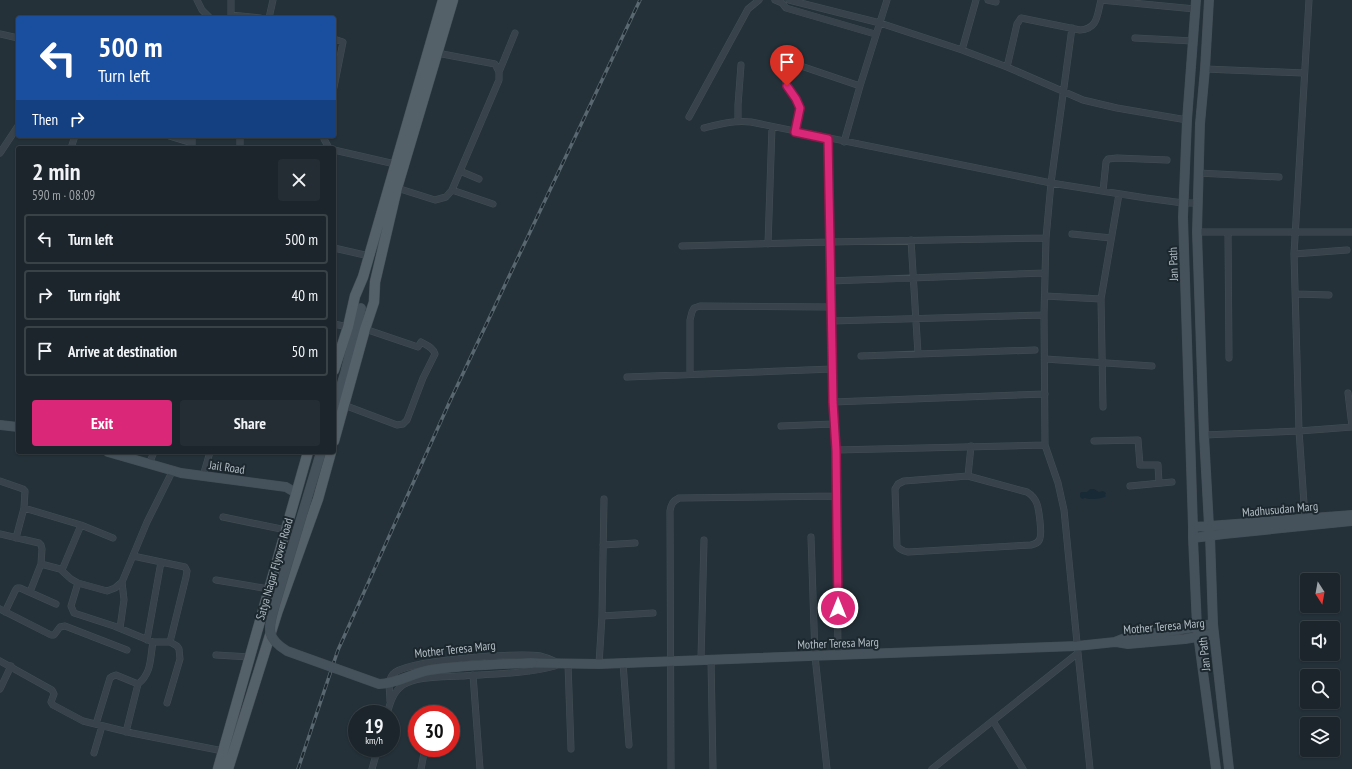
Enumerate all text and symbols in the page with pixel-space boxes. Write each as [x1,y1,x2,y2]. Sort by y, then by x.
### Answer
text: 500 m [98,28,162,65]
icon: left [32,32,84,84]
pin [770,45,804,86]
icon: arrive [776,51,798,73]
text: Turn left [98,64,150,87]
icon: right [66,108,88,130]
text: Then [32,110,58,129]
text: 2 min [32,156,80,187]
button: close [278,159,320,201]
text: 590 m · 08:09 [32,187,95,204]
icon: left [34,228,56,250]
text: Turn left [68,230,113,249]
text: 500 m [285,230,318,249]
street label: Jan Path [1165,247,1181,282]
icon: right [34,284,56,306]
text: Turn right [68,286,120,305]
text: 40 m [292,286,318,305]
icon: arrive [34,340,56,362]
text: Arrive at destination [68,342,177,361]
text: 50 m [292,342,318,361]
button: Exit [32,400,172,446]
button: Share [180,400,320,446]
street label: Jail Road [207,457,246,477]
street label: Madhusudan Marg [1241,498,1319,520]
street label: Satya Nagar Flyover Road [252,516,296,622]
north arrow [1300,573,1340,613]
map controls [1300,573,1340,757]
position arrow [817,587,859,629]
street label: Mother Teresa Marg [1123,615,1205,637]
button: sound [1300,621,1340,661]
street label: Mother Teresa Marg [797,634,879,652]
street label: Jan Path [1195,636,1213,673]
street label: Mother Teresa Marg [414,637,496,661]
button: search [1300,669,1340,709]
speed limit sign: 30 [408,705,460,757]
text: 19 [364,713,384,739]
button: layers [1300,717,1340,757]
text: km/h [365,734,383,747]

